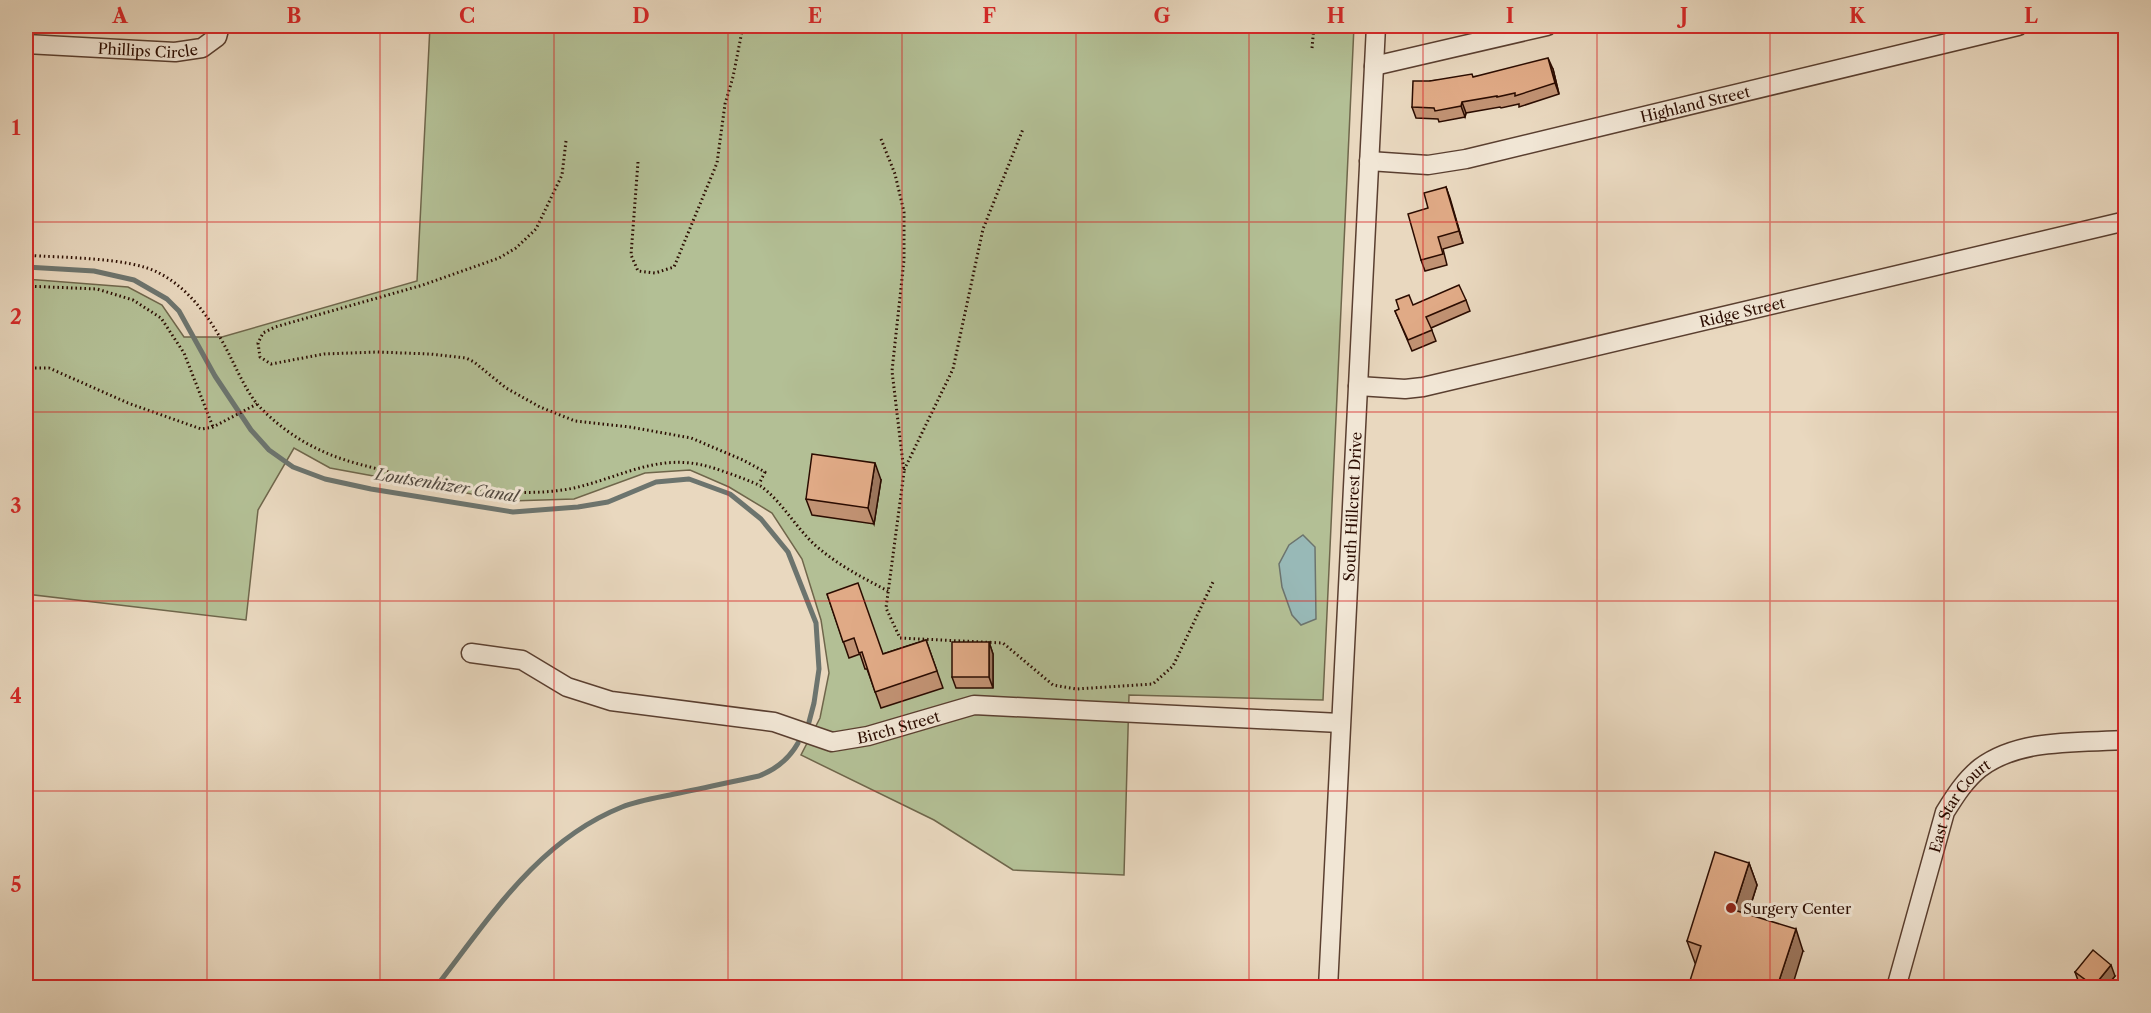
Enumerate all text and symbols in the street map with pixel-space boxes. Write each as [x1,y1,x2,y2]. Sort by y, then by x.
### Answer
text: A [111,4,128,28]
text: B [287,4,302,28]
text: C [459,4,475,28]
text: D [632,4,650,28]
text: E [808,4,822,28]
text: F [982,4,996,28]
text: G [1154,4,1171,28]
text: H [1327,4,1345,28]
text: I [1506,4,1514,28]
text: J [1676,4,1688,28]
text: K [1849,4,1866,28]
text: L [2024,4,2038,28]
street label: Phillips Circle [97,38,199,62]
street label: Highland Street [1638,81,1752,126]
text: 1 [12,116,21,140]
street label: Ridge Street [1697,292,1787,331]
text: 2 [10,305,22,329]
street label: South Hillcrest Drive [1339,431,1365,582]
water label: Loutsenhizer Canal [372,463,522,507]
text: 3 [10,494,22,518]
text: 4 [10,684,22,708]
street label: Birch Street [856,706,943,747]
street label: East Star Court [1925,754,1994,855]
text: 5 [10,873,22,897]
place label: Surgery Center [1743,899,1852,918]
marker: Surgery Center [1724,901,1738,915]

